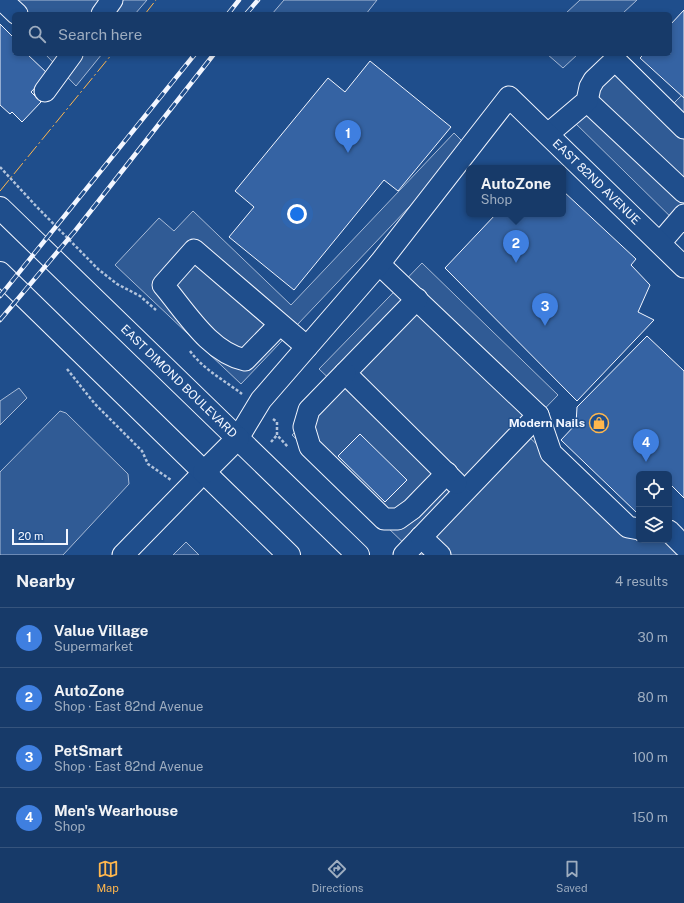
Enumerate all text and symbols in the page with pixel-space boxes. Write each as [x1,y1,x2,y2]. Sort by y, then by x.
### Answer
search box [12,12,672,56]
icon: search [26,23,48,45]
text: Search here [58,26,142,43]
pin: 1 [335,120,361,153]
street label: EAST 82ND AVENUE [550,136,643,228]
popup [466,165,566,217]
text: AutoZone [481,175,551,192]
text: Shop [481,192,512,207]
your location [287,204,307,224]
pin: 2 [503,230,529,263]
pin: 3 [532,293,558,326]
street label: EAST DIMOND BOULEVARD [118,322,240,441]
shop icon: Modern Nails [588,412,610,434]
place label: Modern Nails [509,416,585,430]
pin: 4 [633,429,659,462]
map controls [636,471,672,543]
button: locate [636,471,672,507]
button: layers [636,507,672,543]
scale bar [12,527,68,546]
text: 20 m [18,530,43,542]
text: Nearby [16,571,75,591]
text: 4 results [615,574,668,589]
text: Value Village [54,622,148,639]
text: 1 [26,630,32,645]
text: 30 m [638,630,668,645]
text: Supermarket [54,639,133,654]
text: AutoZone [54,682,124,699]
text: 2 [25,690,33,705]
text: 80 m [637,690,668,705]
text: Shop · East 82nd Avenue [54,699,203,714]
text: PetSmart [54,742,123,759]
text: 3 [25,750,33,765]
text: 100 m [632,750,668,765]
text: Shop · East 82nd Avenue [54,759,203,774]
text: Men's Wearhouse [54,802,178,819]
text: 4 [25,810,33,825]
text: 150 m [632,810,668,825]
text: Shop [54,819,85,834]
tab: Map [96,858,119,894]
tab: Directions [312,858,363,894]
tab: Saved [556,858,588,894]

